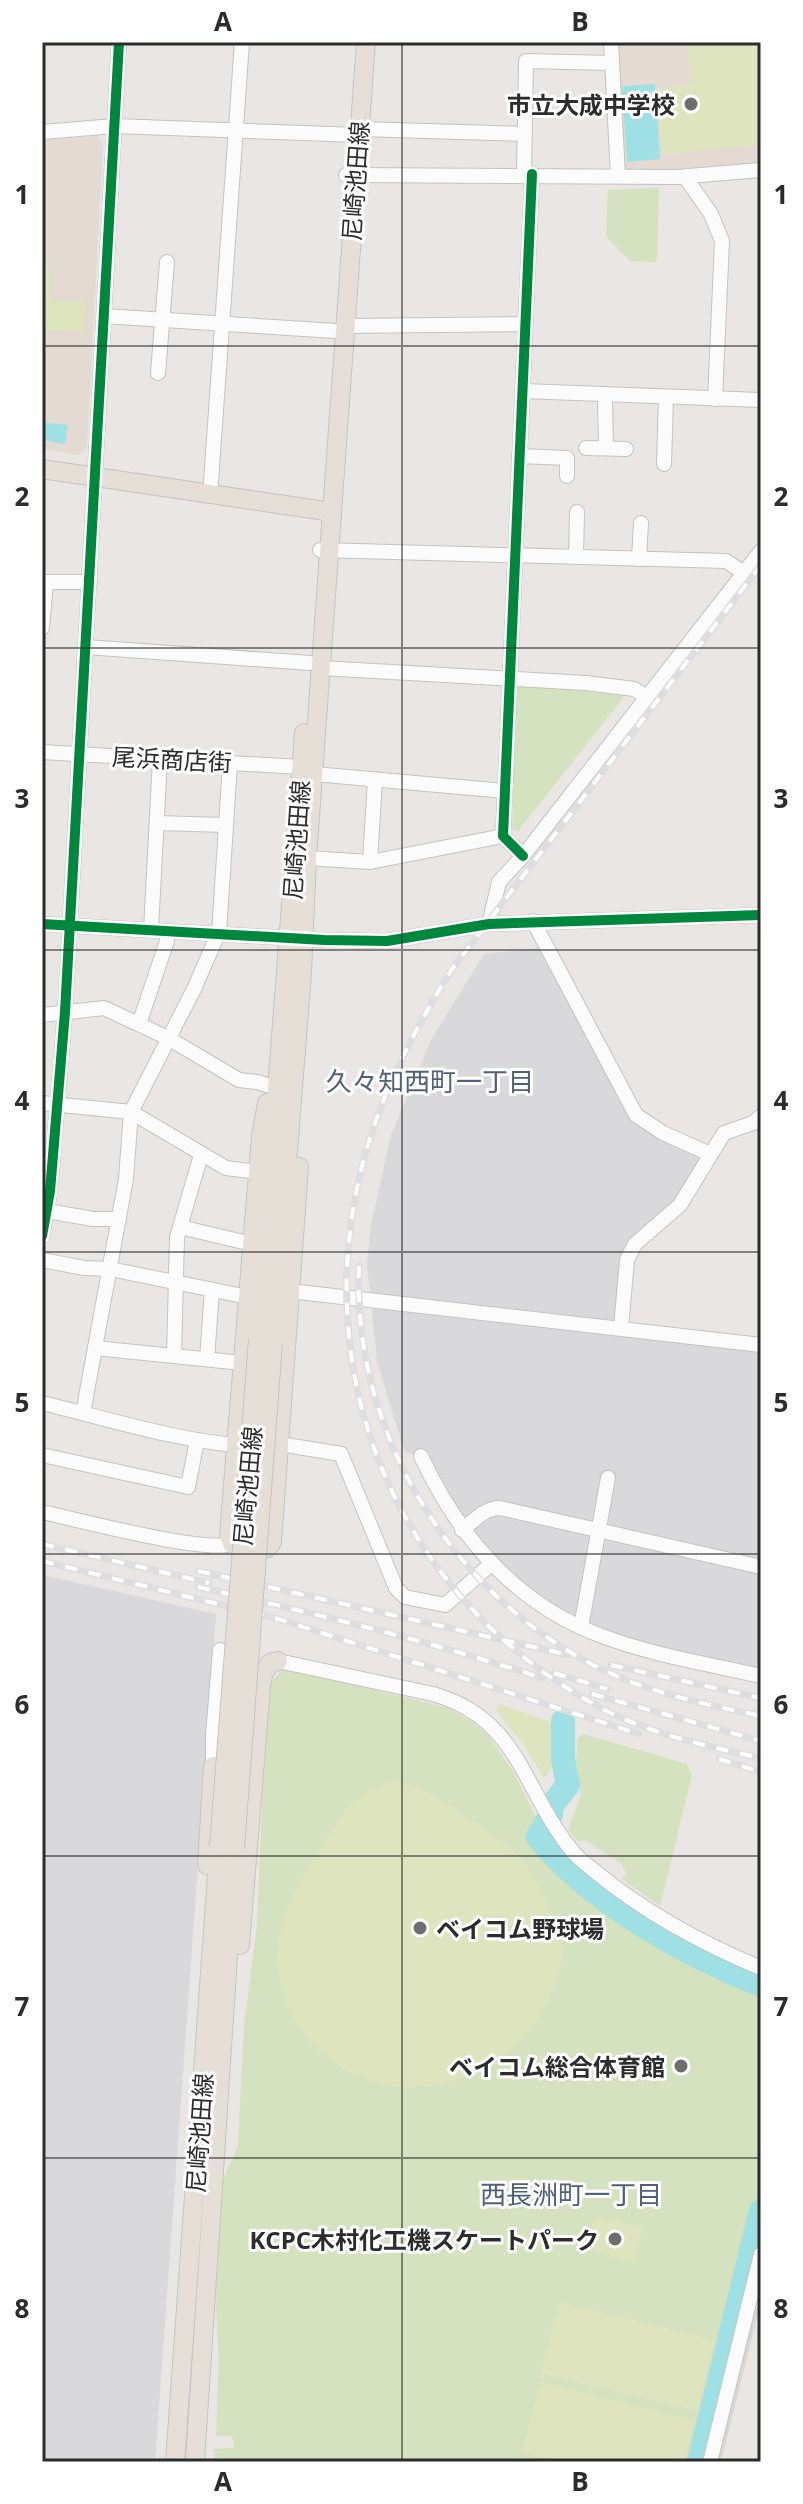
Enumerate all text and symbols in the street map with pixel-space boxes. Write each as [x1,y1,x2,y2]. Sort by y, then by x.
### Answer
text: A [214,3,232,39]
text: B [571,3,589,39]
place label: 市立大成中学校 [507,88,675,121]
marker: 市立大成中学校 [682,95,700,113]
street label: 尼崎池田線 [334,120,376,242]
text: 1 [15,176,29,212]
text: 1 [774,176,788,212]
text: 2 [15,478,30,514]
text: 2 [774,478,789,514]
street label: 尾浜商店街 [111,739,233,779]
street label: 尼崎池田線 [275,779,317,901]
text: 3 [15,780,29,816]
text: 3 [774,780,788,816]
district label: 久々知西町一丁目 [326,1063,534,1099]
text: 4 [15,1082,30,1118]
text: 4 [774,1082,789,1118]
text: 5 [15,1384,29,1420]
text: 5 [774,1384,788,1420]
street label: 尼崎池田線 [225,1425,269,1547]
text: 6 [15,1686,30,1722]
text: 6 [774,1686,789,1722]
place label: ベイコム野球場 [436,1912,604,1945]
marker: ベイコム野球場 [411,1919,429,1937]
text: 7 [15,1988,30,2024]
text: 7 [774,1988,789,2024]
place label: ベイコム総合体育館 [449,2050,665,2083]
marker: ベイコム総合体育館 [672,2057,690,2075]
street label: 尼崎池田線 [178,2072,220,2194]
district label: 西長洲町一丁目 [480,2176,662,2212]
place label: KCPC木村化工機スケートパーク [249,2223,599,2256]
marker: KCPC木村化工機スケートパーク [606,2230,624,2248]
text: 8 [15,2290,29,2326]
text: 8 [774,2290,788,2326]
text: A [214,2463,232,2499]
text: B [571,2463,589,2499]

